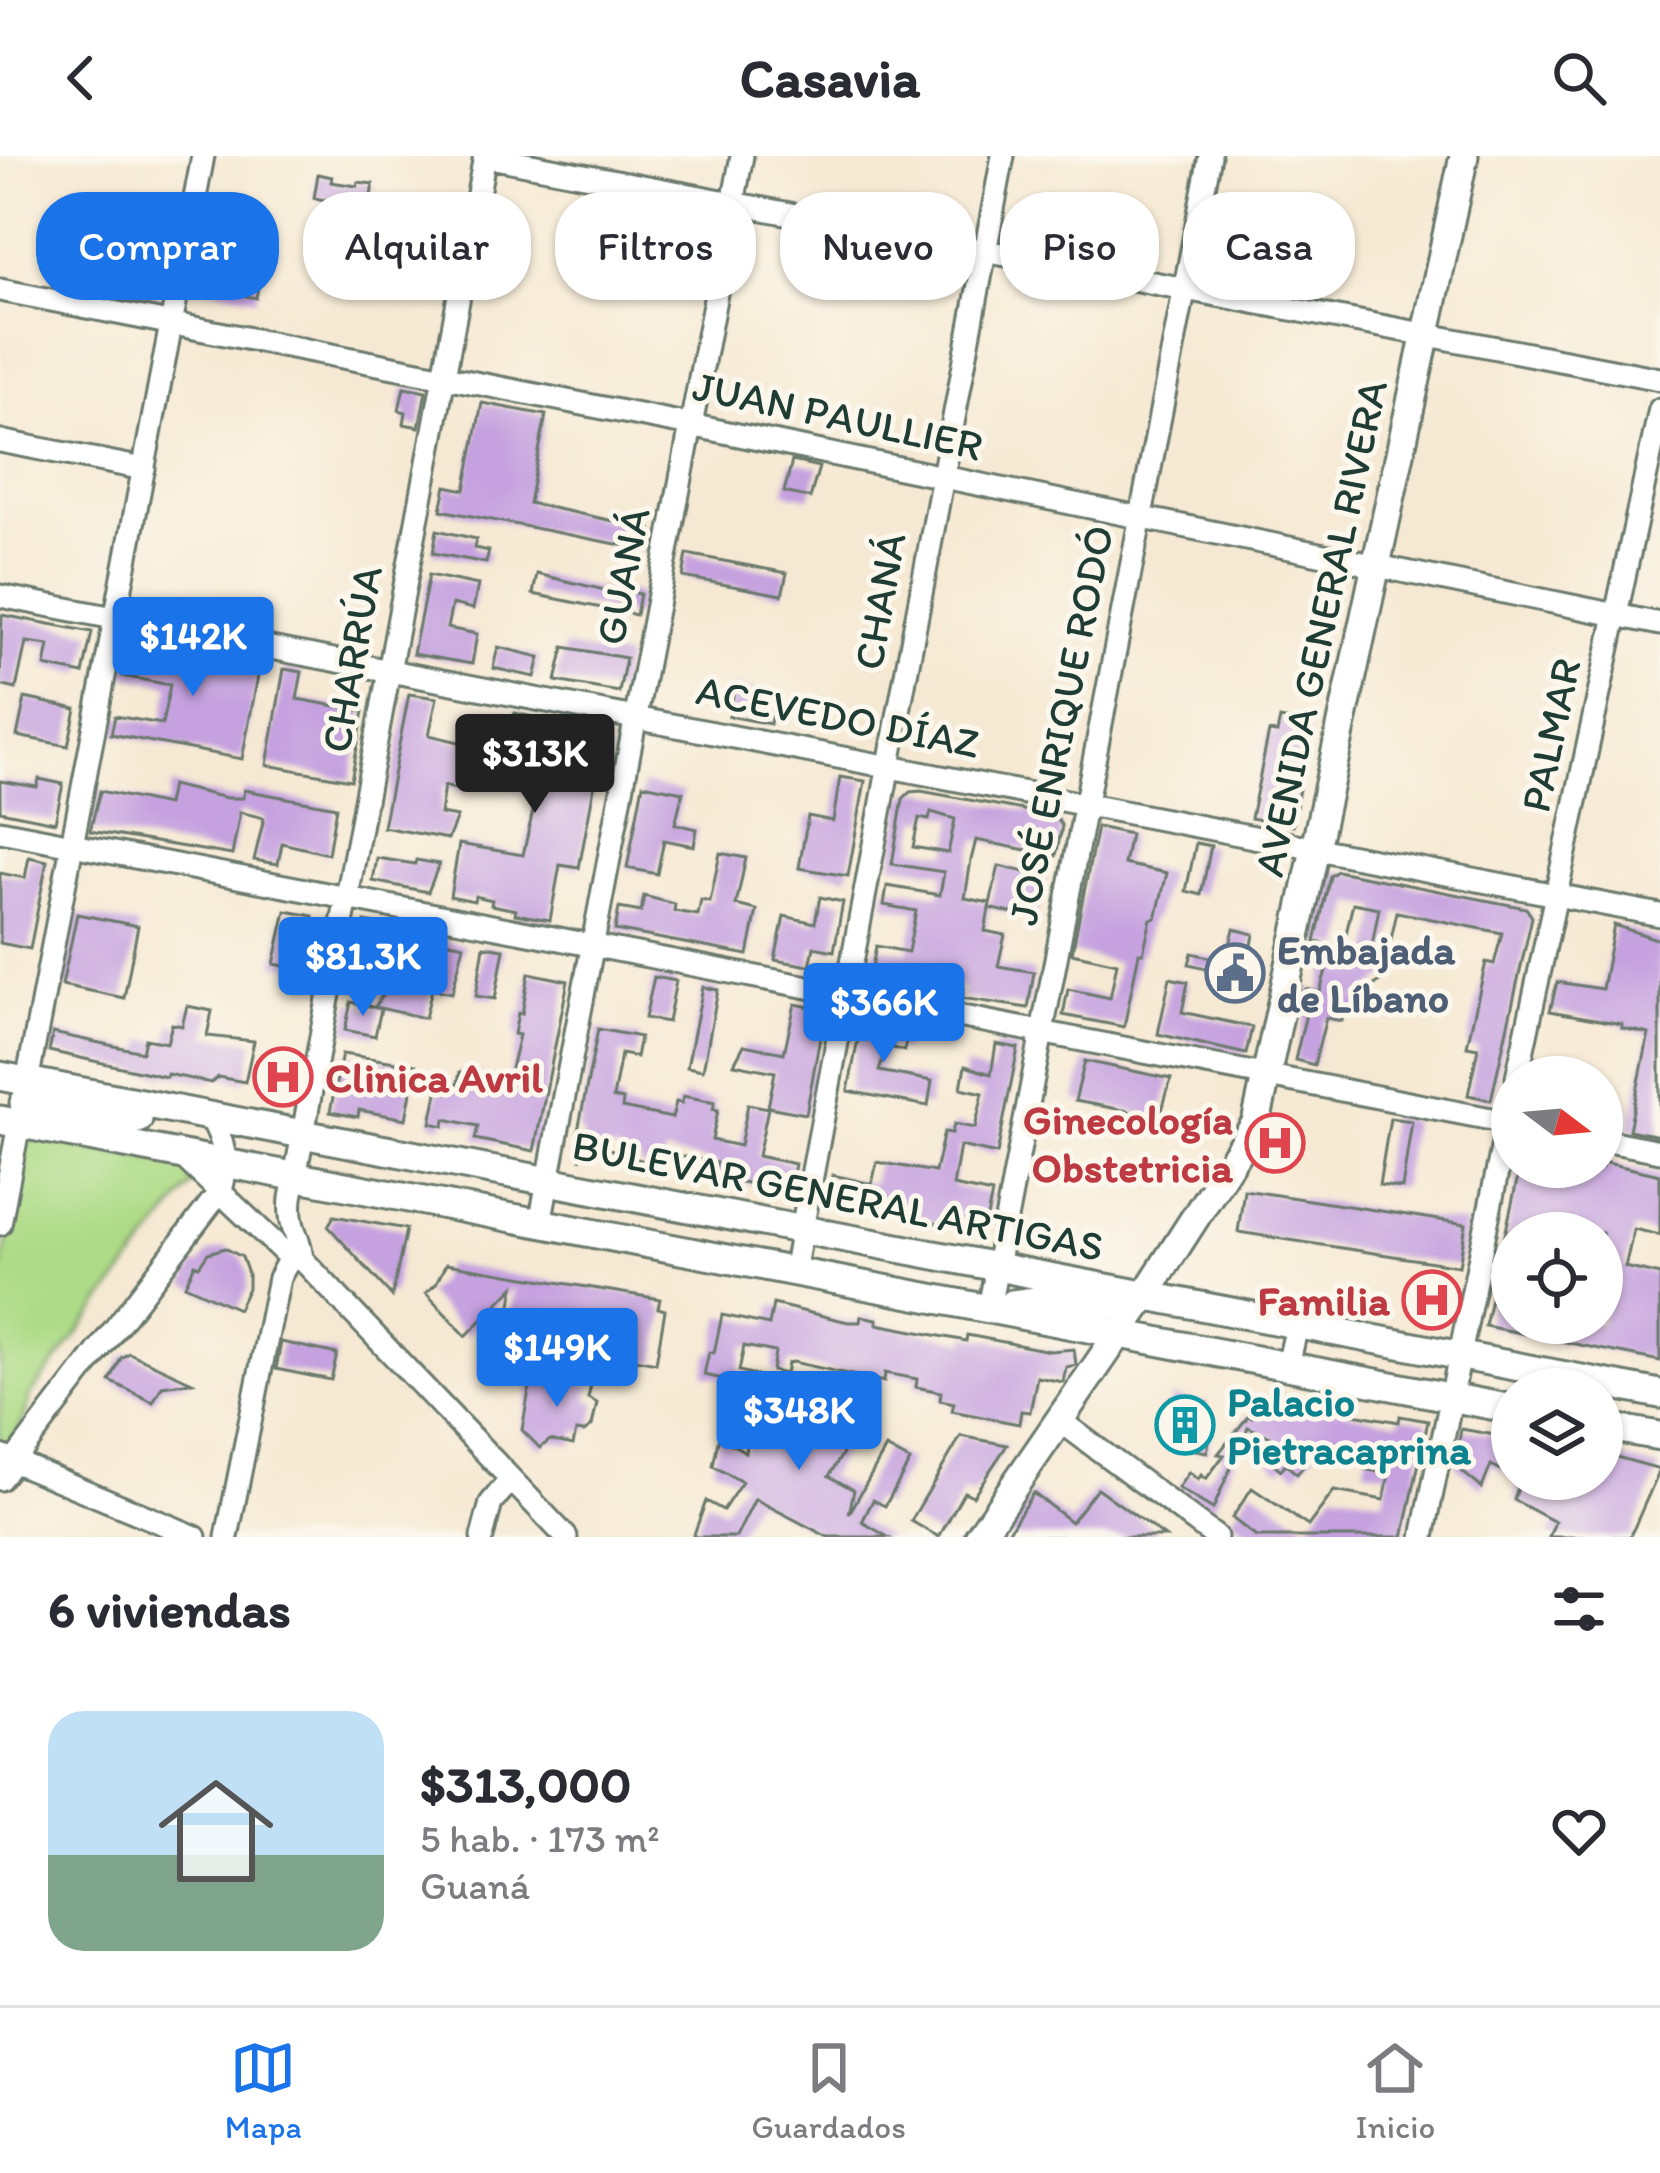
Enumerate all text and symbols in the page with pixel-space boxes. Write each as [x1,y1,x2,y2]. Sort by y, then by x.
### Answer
icon: back [48,45,114,111]
icon: search [1546,45,1612,111]
text: Casavia [740,46,920,111]
chip: Comprar [36,192,279,300]
chip: Alquilar [303,192,531,300]
chip: Filtros [555,192,756,300]
chip: Nuevo [780,192,976,300]
chip: Piso [1000,192,1159,300]
chip: Casa [1183,192,1355,300]
street label: JUAN PAULLIER [688,360,987,471]
street label: AVENIDA GENERAL RIVERA [1243,375,1398,881]
street label: GUANÁ [584,503,661,649]
street label: JOSÉ ENRIQUE RODÓ [997,521,1124,929]
street label: CHANÁ [842,529,917,674]
street label: CHARRÚA [310,562,393,757]
pin: $142K [109,597,277,699]
text: $142K [140,612,246,659]
street label: PALMAR [1509,654,1592,817]
street label: ACEVEDO DÍAZ [692,664,984,769]
pin: $313K [451,714,619,816]
text: $313K [482,729,588,776]
pin: $81.3K [265,917,461,1019]
place label: Embajada de Líbano [1277,924,1455,1023]
text: $81.3K [305,932,421,979]
public building icon: Embajada de Líbano [1204,942,1266,1004]
pin: $366K [800,963,968,1065]
text: $366K [830,978,938,1025]
hospital icon: Clinica Avril [252,1046,314,1108]
place label: Clinica Avril [325,1052,543,1103]
north arrow [1491,1056,1623,1188]
map controls [1491,1056,1623,1500]
place label: Ginecología Obstetricia [1023,1094,1233,1193]
hospital icon: Ginecología Obstetricia [1244,1112,1306,1174]
street label: BULEVAR GENERAL ARTIGAS [568,1119,1108,1272]
button: locate [1491,1212,1623,1344]
hospital icon: Familia [1401,1269,1463,1331]
place label: Familia [1257,1275,1390,1326]
pin: $149K [473,1308,641,1410]
text: $149K [504,1323,610,1370]
button: layers [1491,1368,1623,1500]
pin: $348K [715,1371,883,1473]
place label: Palacio Pietracaprina [1227,1376,1471,1475]
text: $348K [744,1386,854,1433]
building icon: Palacio Pietracaprina [1154,1394,1216,1456]
icon: filters [1546,1576,1612,1642]
text: 6 viviendas [48,1579,291,1640]
text: $313,000 [420,1754,631,1815]
icon: home [144,1759,288,1903]
icon: heart [1546,1798,1612,1864]
text: 5 hab. · 173 m² [420,1815,660,1862]
text: Guaná [420,1862,530,1909]
tab: Mapa [225,2035,302,2146]
tab: Guardados [751,2035,906,2146]
tab: Inicio [1356,2035,1435,2146]

